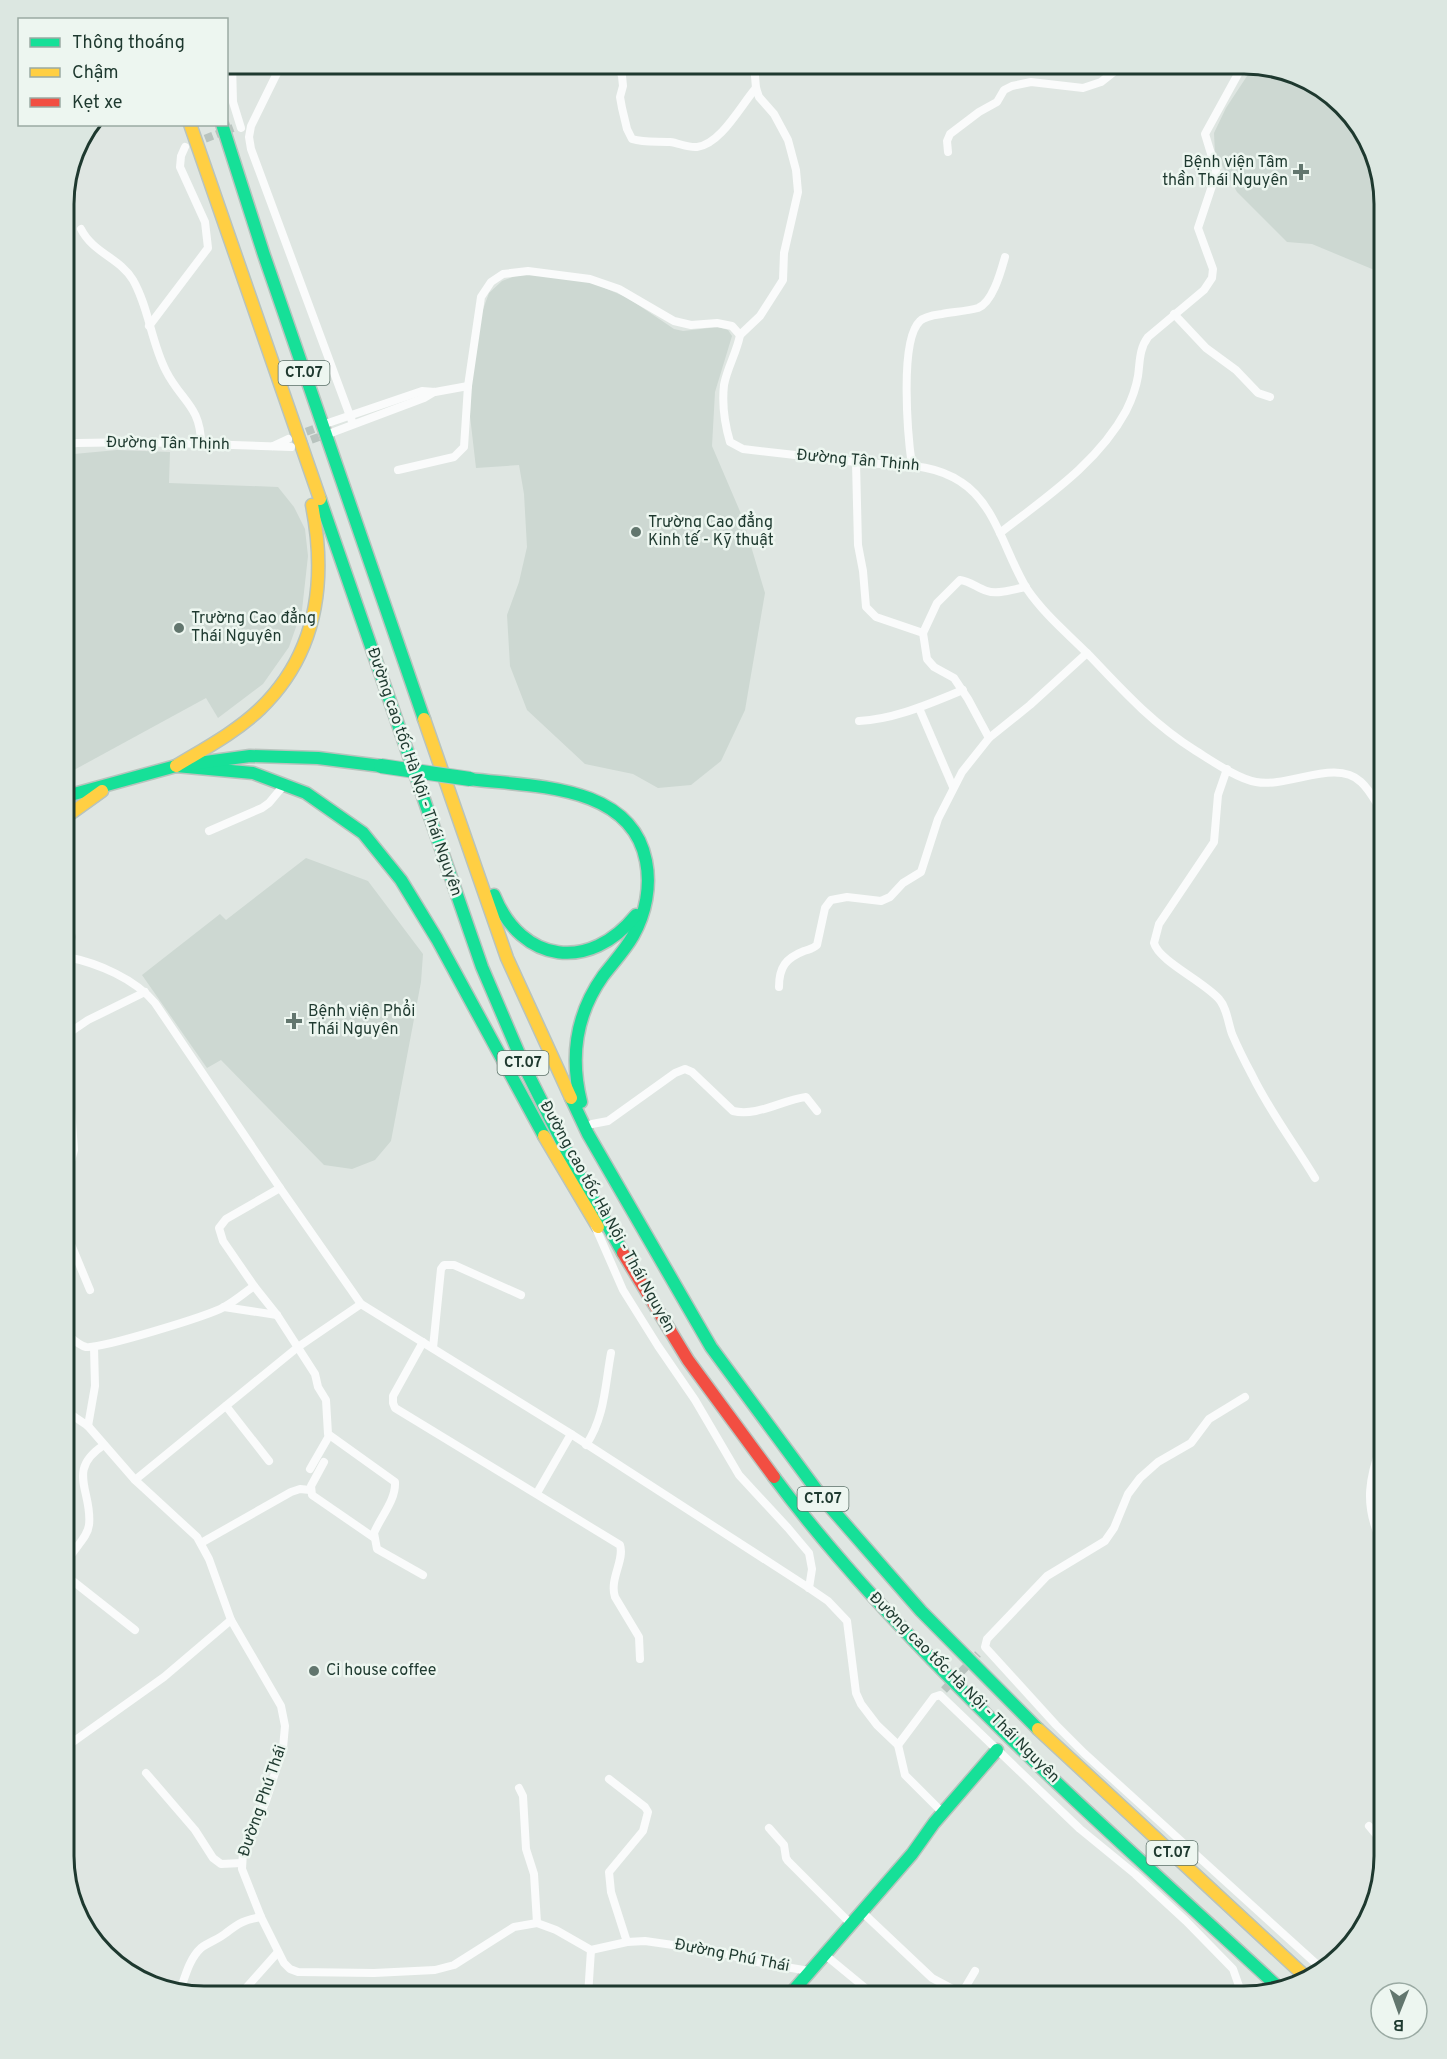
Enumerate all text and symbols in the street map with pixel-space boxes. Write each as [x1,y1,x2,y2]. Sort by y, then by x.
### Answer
legend [18,18,228,126]
text: Thông thoáng [72,32,185,55]
text: Chậm [72,62,119,85]
text: Kẹt xe [72,92,122,115]
place label: Bệnh viện Tâm thần Thái Nguyên [1162,153,1288,191]
marker: Bệnh viện Tâm thần Thái Nguyên [1292,163,1310,181]
road number: CT.07 [278,361,330,385]
street label: Đường Tân Thịnh [106,433,230,455]
street label: Đường Tân Thịnh [796,446,920,476]
place label: Trường Cao đẳng Kinh tế - Kỹ thuật [648,511,774,551]
marker: Trường Cao đẳng Kinh tế - Kỹ thuật [629,525,643,539]
place label: Trường Cao đẳng Thái Nguyên [191,607,316,647]
marker: Trường Cao đẳng Thái Nguyên [172,621,186,635]
street label: Đường cao tốc Hà Nội - Thái Nguyên [362,645,467,899]
place label: Bệnh viện Phổi Thái Nguyên [308,999,415,1040]
marker: Bệnh viện Phổi Thái Nguyên [285,1012,303,1030]
road number: CT.07 [498,1051,548,1075]
street label: Đường cao tốc Hà Nội - Thái Nguyên [535,1097,680,1336]
road number: CT.07 [798,1487,848,1511]
street label: Đường cao tốc Hà Nội - Thái Nguyên [864,1588,1064,1788]
place label: Ci house coffee [326,1661,436,1681]
marker: Ci house coffee [307,1664,321,1678]
street label: Đường Phú Thái [235,1743,291,1859]
road number: CT.07 [1146,1841,1198,1865]
street label: Đường Phú Thái [673,1935,791,1977]
north arrow [1369,1981,1429,2041]
text: B [1393,2014,1404,2034]

